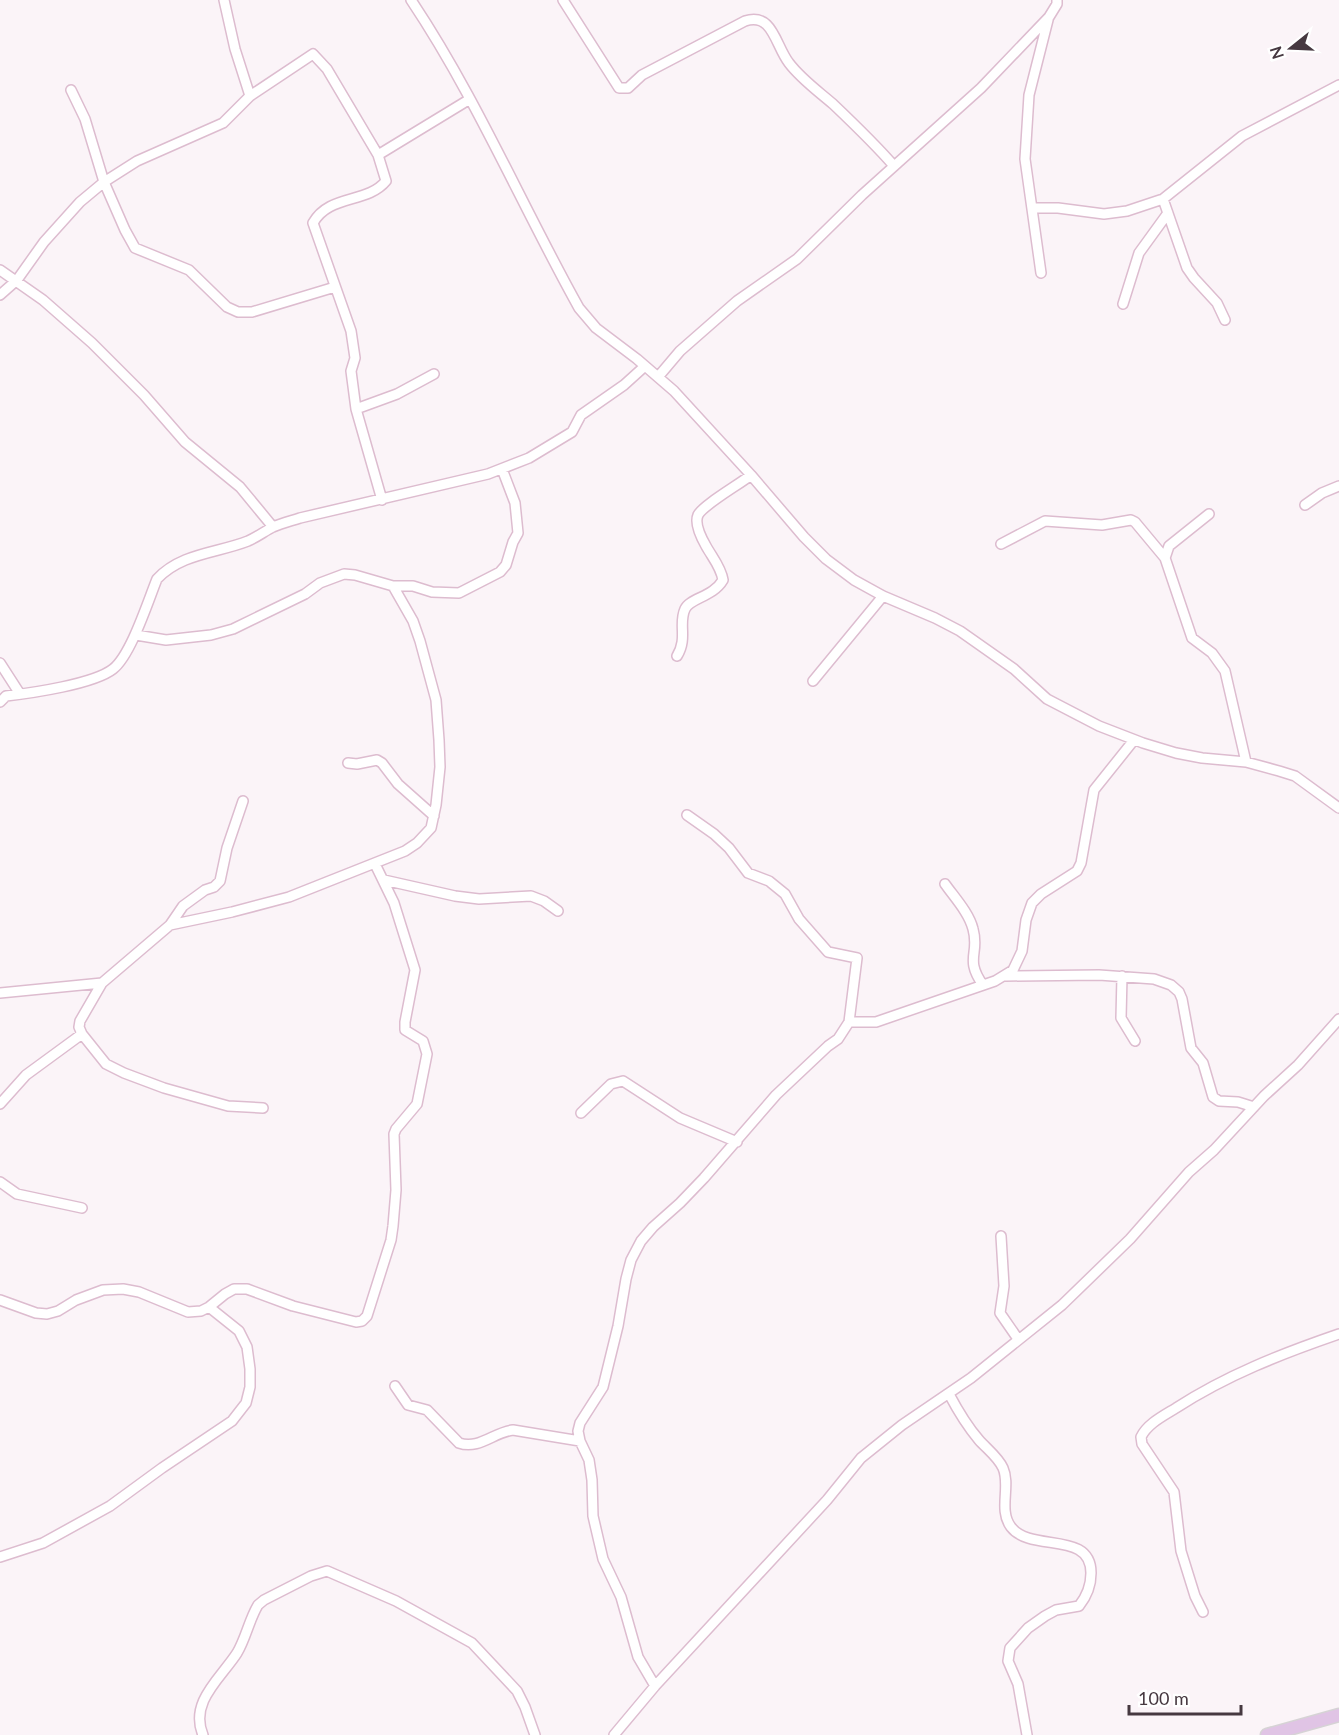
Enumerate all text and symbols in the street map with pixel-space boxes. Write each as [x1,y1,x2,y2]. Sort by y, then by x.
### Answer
north arrow [1261,18,1321,78]
text: N [1265,44,1287,62]
scale bar [1129,1678,1242,1716]
text: 100 m [1138,1687,1189,1709]

